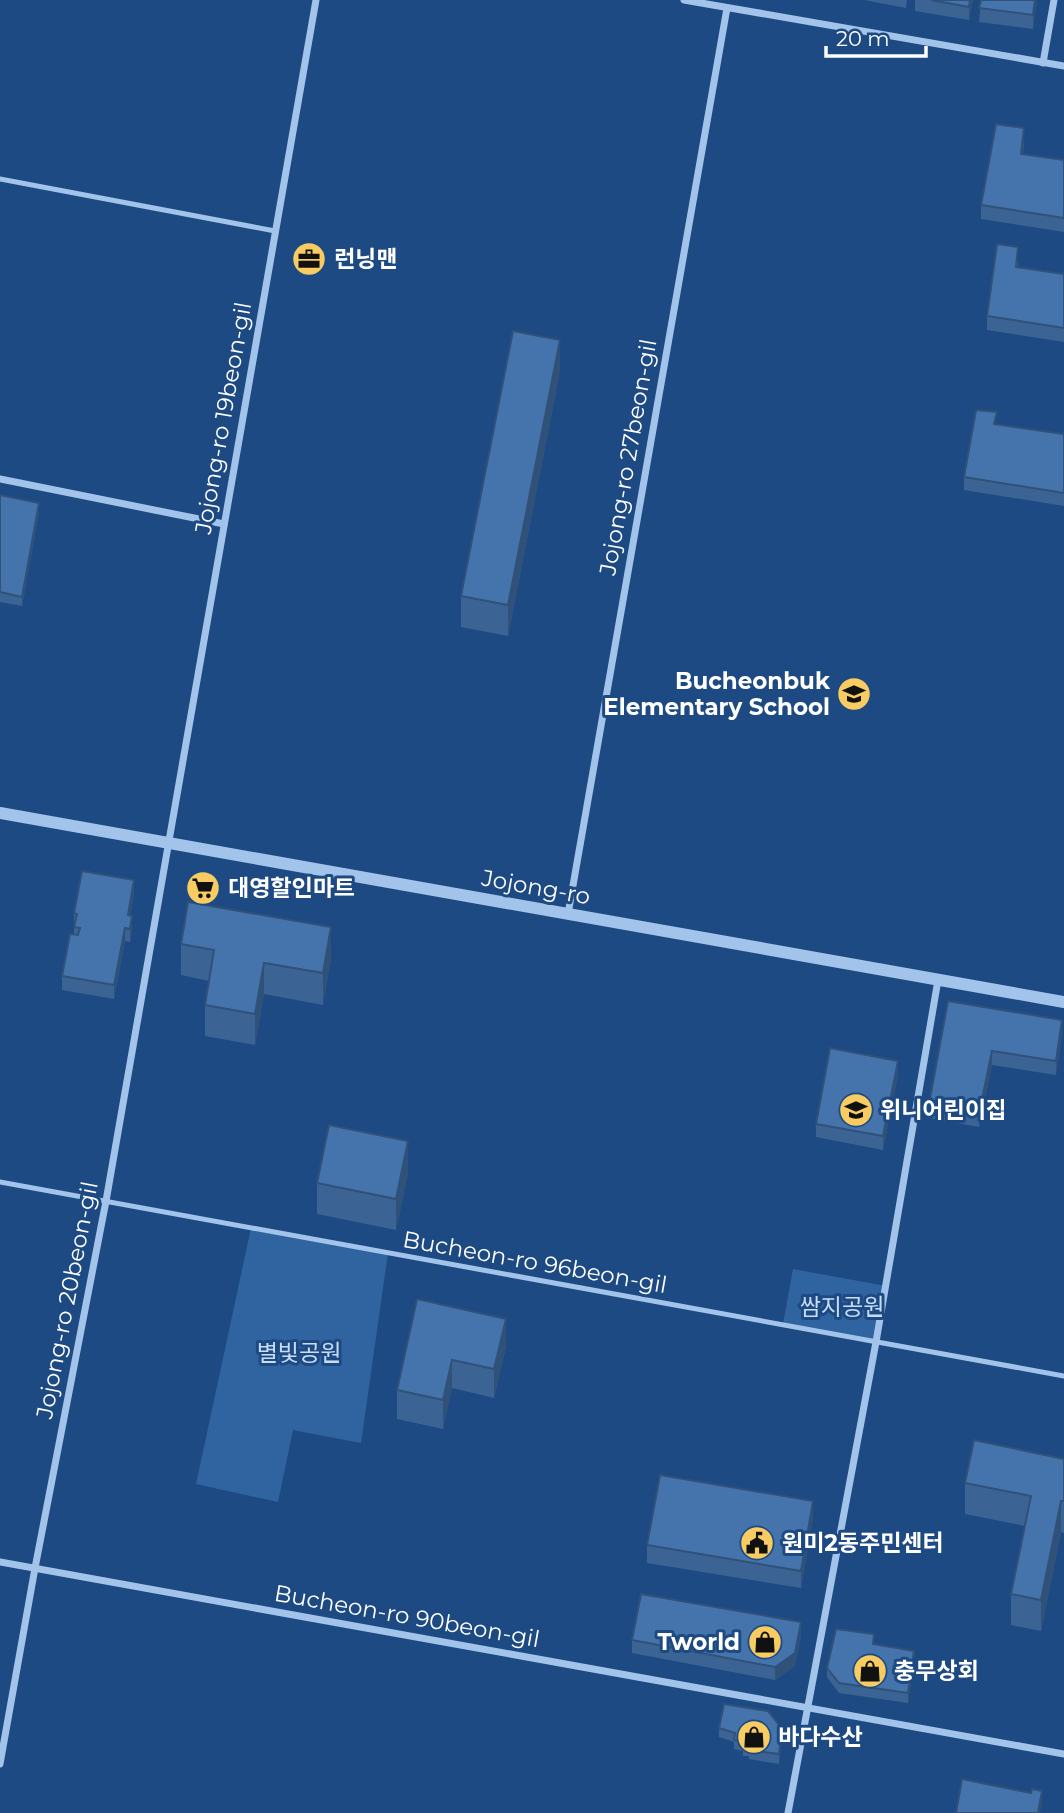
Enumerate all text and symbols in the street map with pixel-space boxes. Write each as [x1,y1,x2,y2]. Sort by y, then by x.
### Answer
scale bar [826,14,926,58]
text: 20 m [836,26,890,51]
office icon: 런닝맨 [290,240,328,278]
place label: 런닝맨 [334,245,397,273]
street label: Jojong-ro 19beon-gil [189,300,257,537]
street label: Jojong-ro 27beon-gil [593,337,663,578]
place label: Bucheonbuk Elementary School [603,667,831,721]
school or university icon: Bucheonbuk Elementary School [835,675,873,713]
street label: Jojong-ro [478,863,593,910]
supermarket icon: 대영할인마트 [184,869,222,907]
place label: 대영할인마트 [228,874,355,902]
school or university icon: 위니어린이집 [837,1091,875,1129]
place label: 위니어린이집 [880,1096,1007,1124]
street label: Jojong-ro 20beon-gil [30,1179,104,1422]
street label: Bucheon-ro 96beon-gil [401,1225,669,1299]
park label: 쌈지공원 [800,1293,884,1321]
park label: 별빛공원 [257,1339,341,1367]
public building icon: 원미2동주민센터 [738,1524,776,1562]
place label: 원미2동주민센터 [782,1529,944,1557]
street label: Bucheon-ro 90beon-gil [272,1579,542,1653]
shop icon: Tworld [746,1623,784,1661]
place label: Tworld [658,1628,740,1656]
shop icon: 충무상회 [851,1652,889,1690]
place label: 충무상회 [894,1657,979,1685]
shop icon: 바다수산 [735,1718,773,1756]
place label: 바다수산 [778,1723,863,1751]

